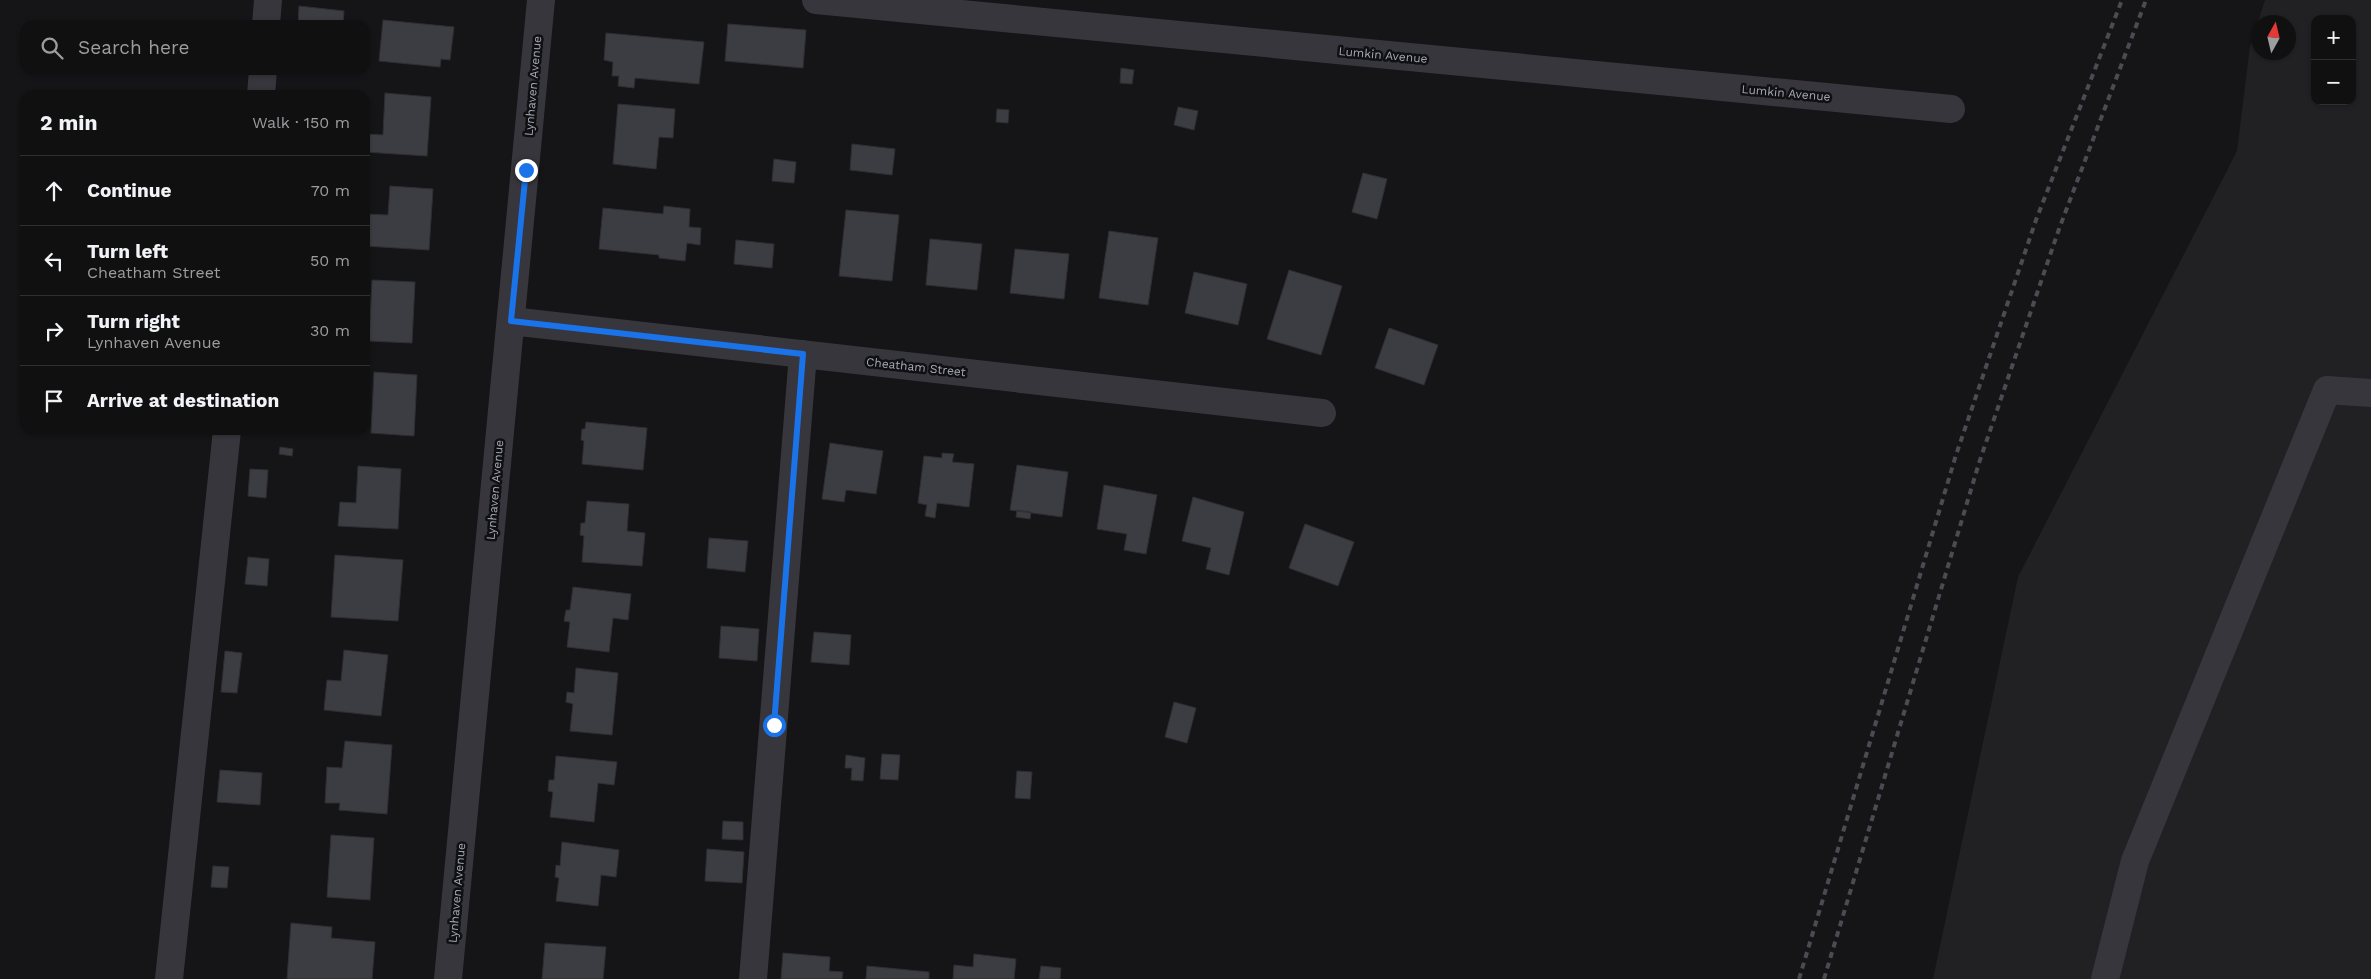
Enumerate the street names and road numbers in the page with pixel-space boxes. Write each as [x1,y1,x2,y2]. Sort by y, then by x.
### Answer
street label: Lynhaven Avenue [522,35,544,137]
street label: Lumkin Avenue [1338,44,1428,66]
street label: Lumkin Avenue [1741,82,1831,104]
street label: Cheatham Street [866,355,966,379]
street label: Lynhaven Avenue [484,439,506,541]
street label: Lynhaven Avenue [446,842,468,944]

